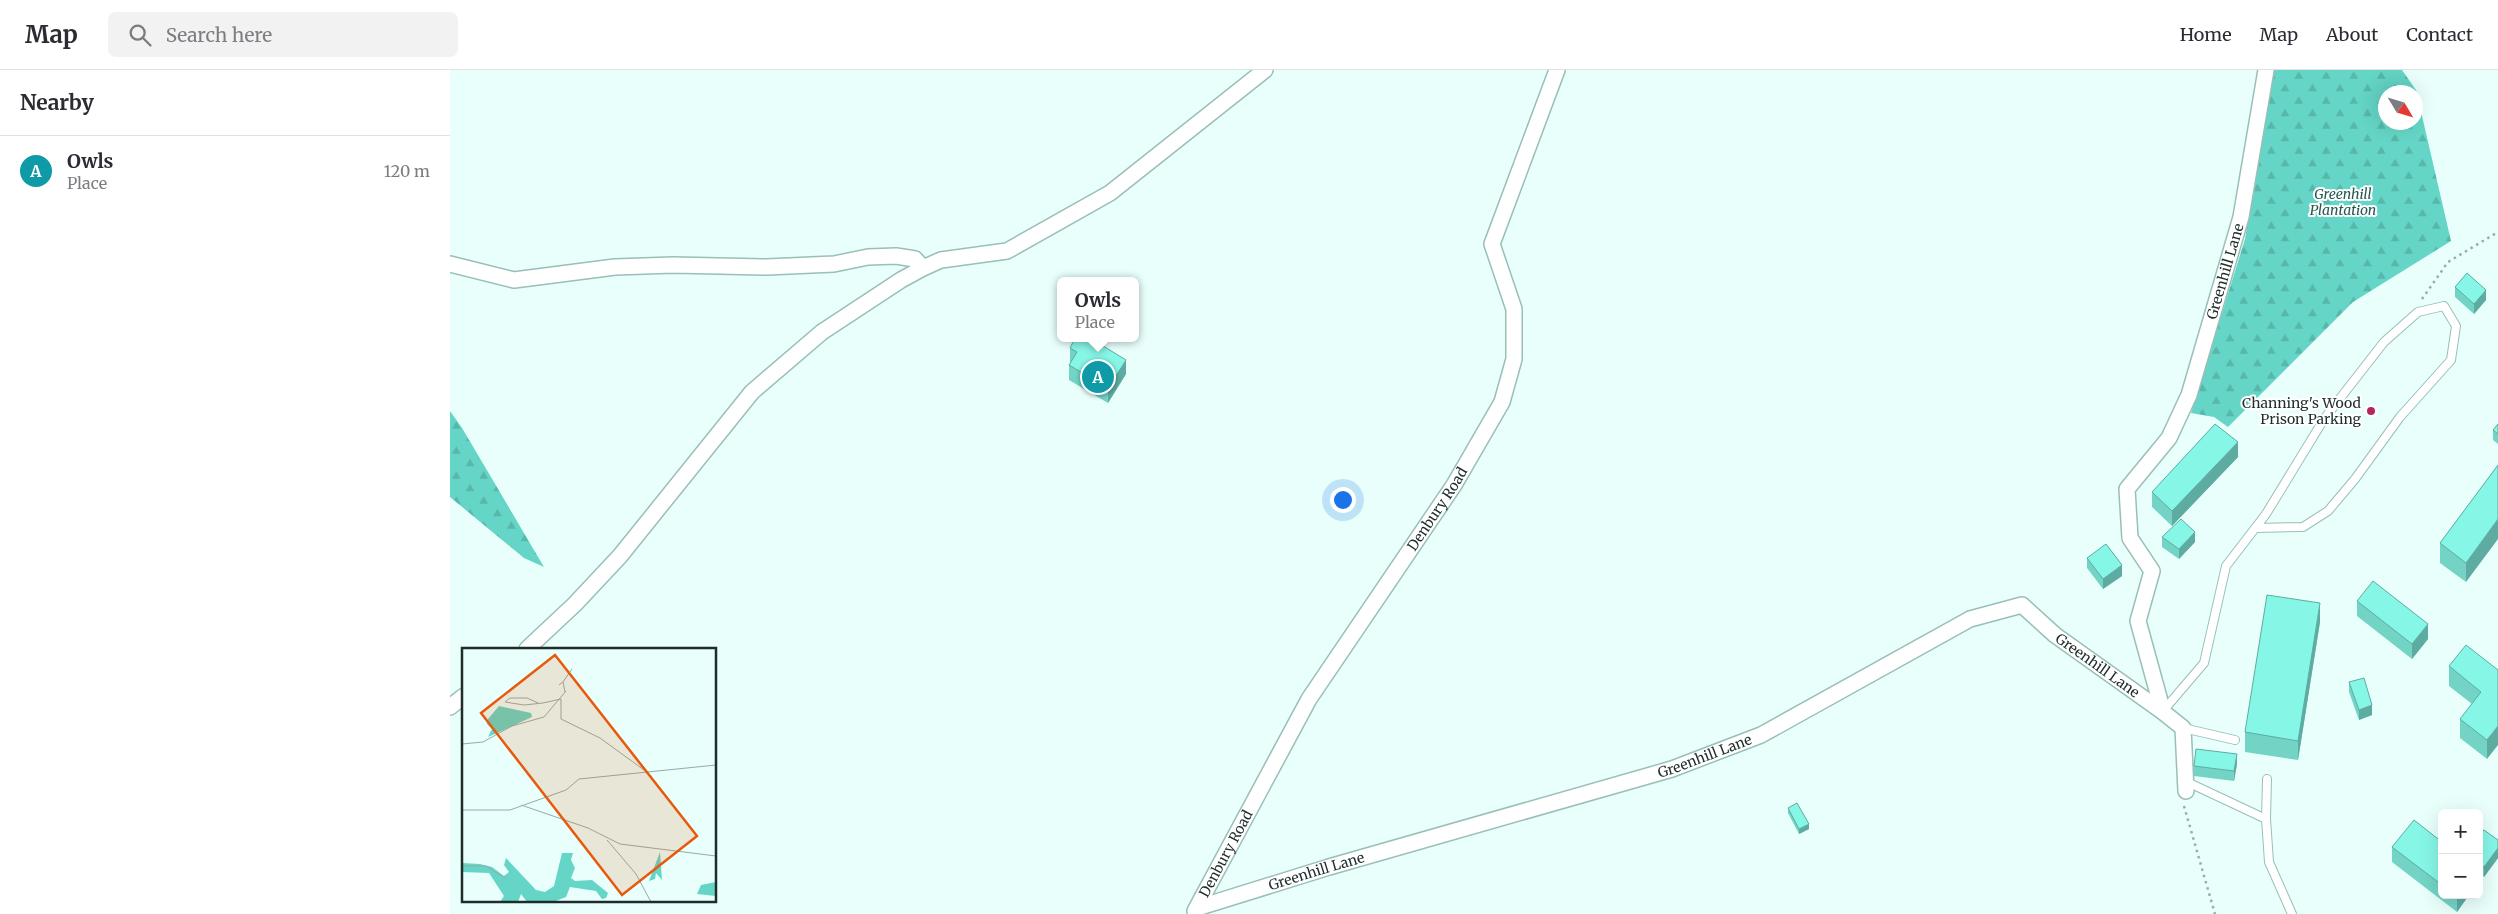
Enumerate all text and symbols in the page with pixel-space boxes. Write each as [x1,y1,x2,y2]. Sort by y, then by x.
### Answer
search box [108,12,458,57]
text: Map [25,19,78,50]
icon: search [126,21,154,49]
text: Search here [166,23,272,47]
text: Home [2180,23,2232,46]
text: Map [2260,23,2298,46]
text: About [2326,23,2378,46]
text: Contact [2406,23,2473,46]
north arrow [2378,85,2423,130]
text: Nearby [20,89,94,116]
text: Owls [67,149,113,173]
text: A [30,161,42,181]
text: 120 m [384,161,430,181]
text: Place [67,173,107,193]
park label: Greenhill Plantation [2310,185,2376,219]
street label: Greenhill Lane [2203,221,2248,321]
popup [1057,277,1139,342]
text: Owls [1075,288,1121,312]
text: Place [1075,312,1115,332]
pin: A [1082,358,1114,396]
place label: Channing's Wood Prison Parking [2242,394,2362,428]
marker: Channing's Wood Prison Parking [2365,405,2377,417]
street label: Denbury Road [1403,464,1472,554]
your location [1330,487,1356,513]
street label: Greenhill Lane [2052,629,2143,701]
inset map [462,648,716,902]
street label: Greenhill Lane [1656,730,1754,782]
street label: Denbury Road [1195,807,1257,900]
map controls [2438,809,2483,899]
button: + [2438,809,2483,854]
street label: Greenhill Lane [1266,848,1366,894]
button: − [2438,854,2483,899]

